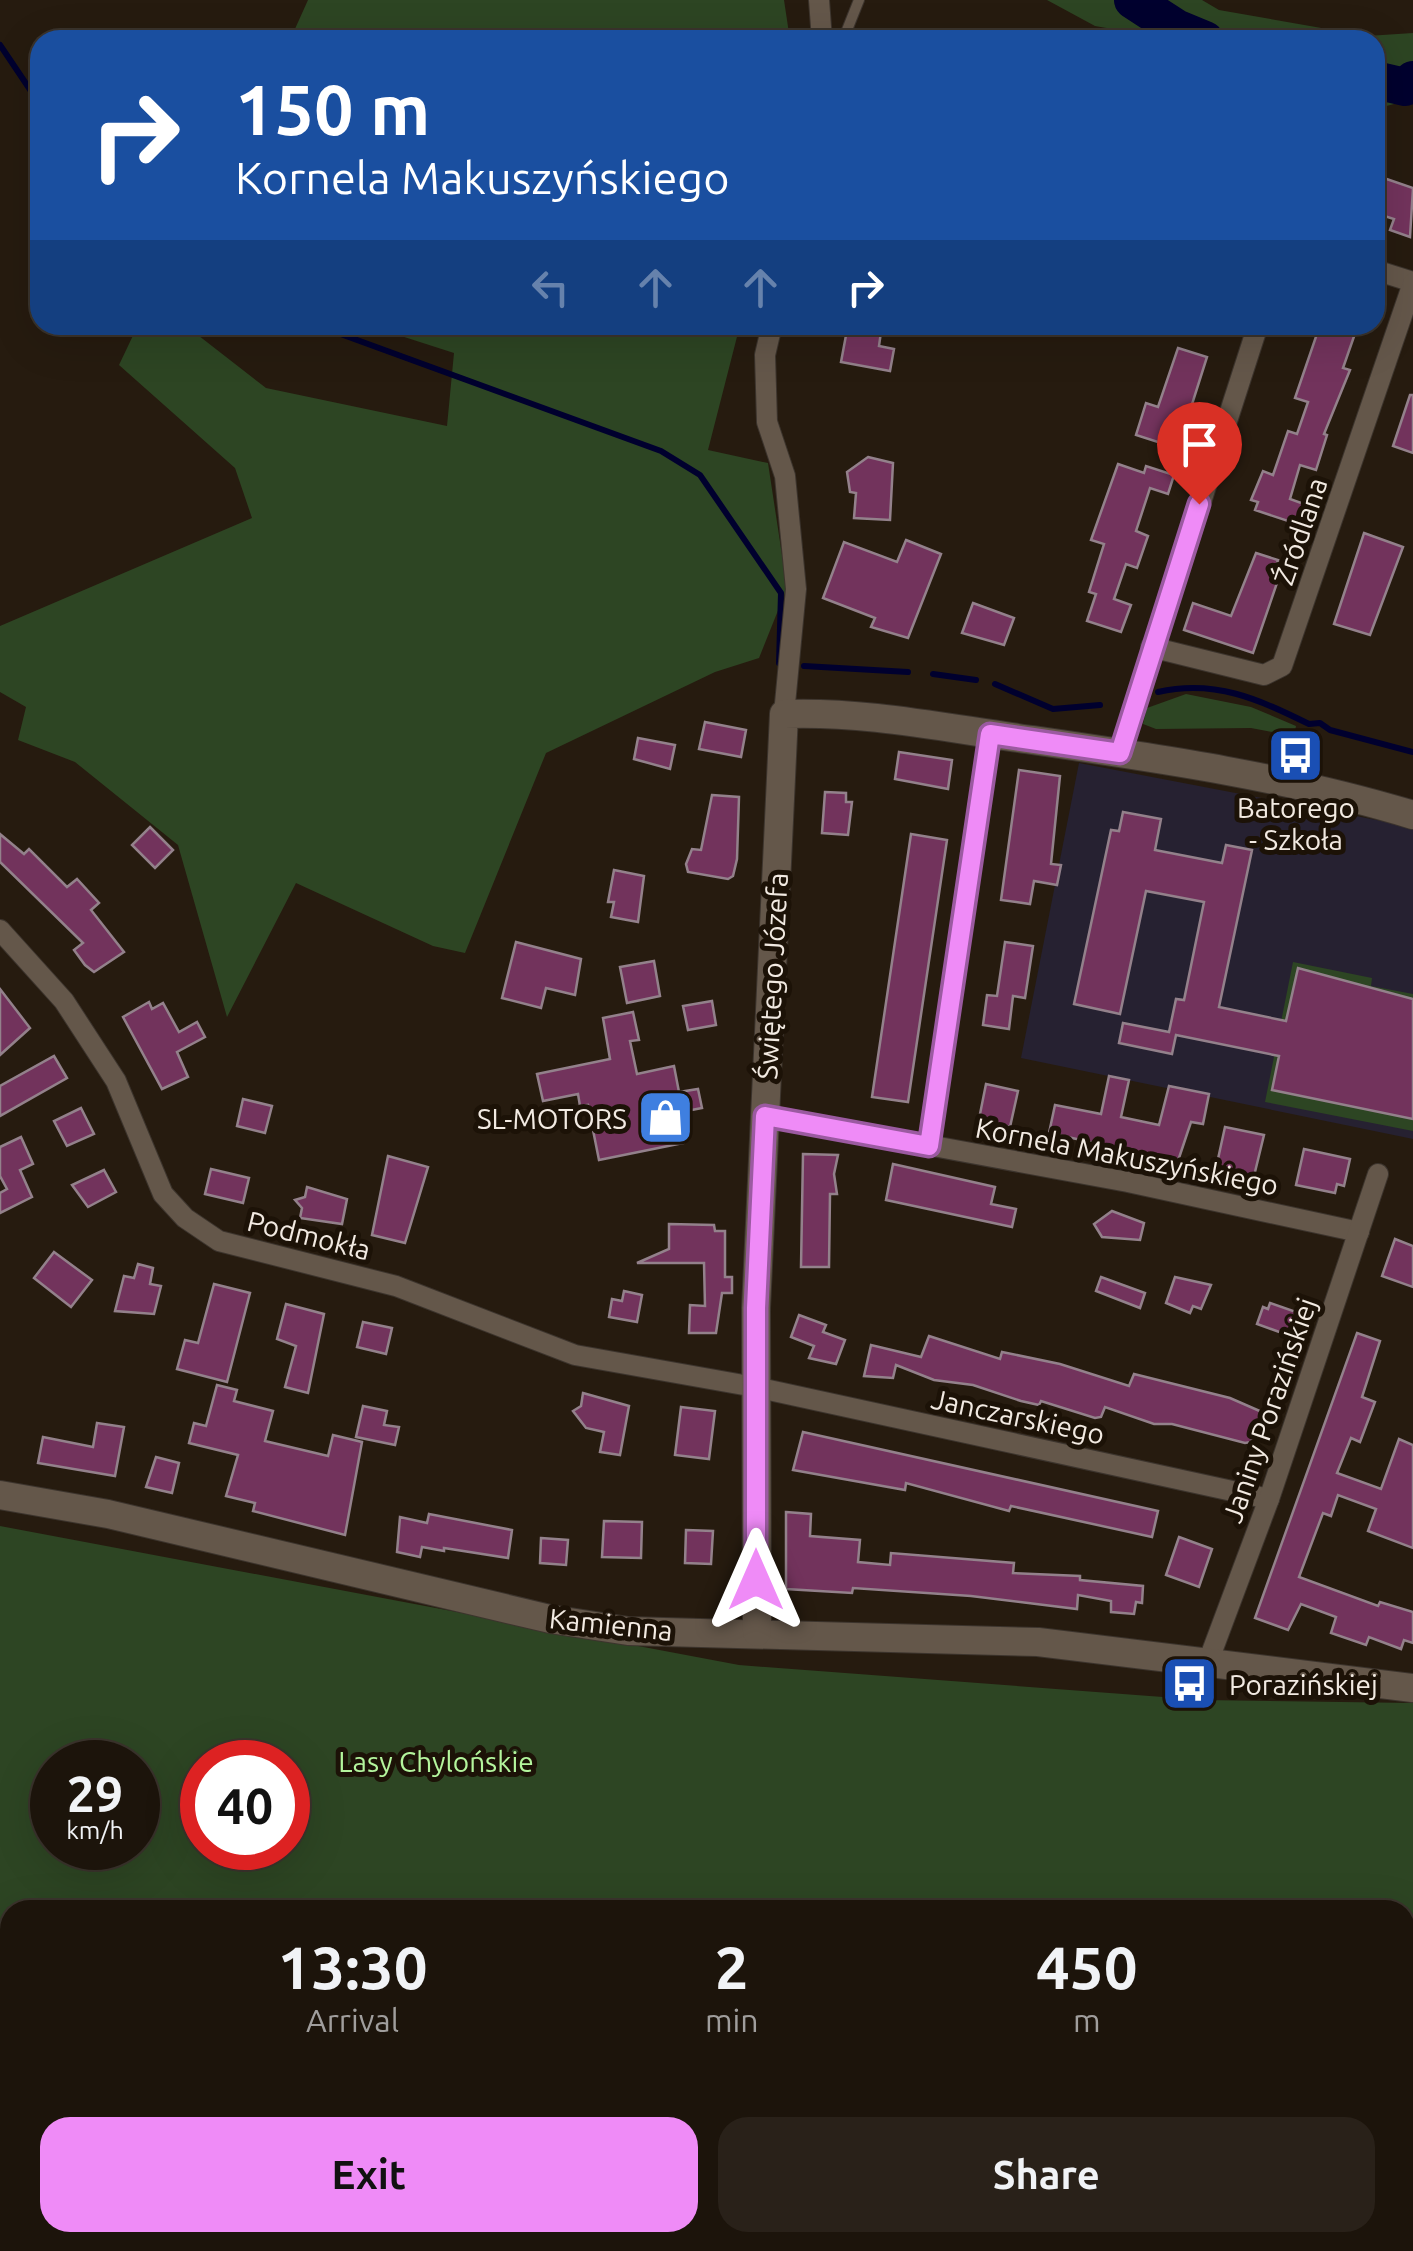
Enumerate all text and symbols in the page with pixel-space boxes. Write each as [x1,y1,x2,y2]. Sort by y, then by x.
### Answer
icon: right [70,70,200,200]
text: 150 m [235,70,430,148]
text: Kornela Makuszyńskiego [235,152,730,203]
icon: left [523,260,578,315]
icon: ahead [628,260,683,315]
icon: ahead [733,260,788,315]
icon: right [838,260,893,315]
pin [1157,402,1242,505]
icon: arrive [1172,417,1227,472]
street label: Źródlana [1266,473,1333,589]
bus stop icon: Batorego - Szkoła [1266,726,1326,786]
place label: Batorego - Szkoła [1237,792,1355,855]
street label: Świętego Józefa [750,872,793,1080]
shop icon: SL-MOTORS [636,1088,696,1148]
place label: SL-MOTORS [477,1103,627,1134]
street label: Kornela Makuszyńskiego [973,1111,1281,1201]
street label: Podmokła [244,1205,374,1265]
street label: Janiny Porazińskiej [1216,1294,1322,1526]
street label: Janczarskiego [929,1383,1107,1449]
position arrow [704,1528,808,1632]
street label: Kamienna [548,1602,674,1646]
bus stop icon: Porazińskiej [1160,1654,1220,1714]
place label: Porazińskiej [1229,1669,1378,1700]
speed limit sign: 40 [180,1740,310,1870]
park label: Lasy Chylońskie [338,1746,534,1777]
text: 29 [67,1765,123,1821]
text: km/h [66,1816,124,1844]
text: 13:30 [277,1933,428,2000]
text: 2 [715,1933,749,2000]
text: 450 [1036,1933,1138,2000]
text: Arrival [306,2002,399,2038]
text: min [705,2002,759,2038]
text: m [1073,2002,1101,2038]
button: Exit [40,2117,698,2232]
button: Share [718,2117,1375,2232]

